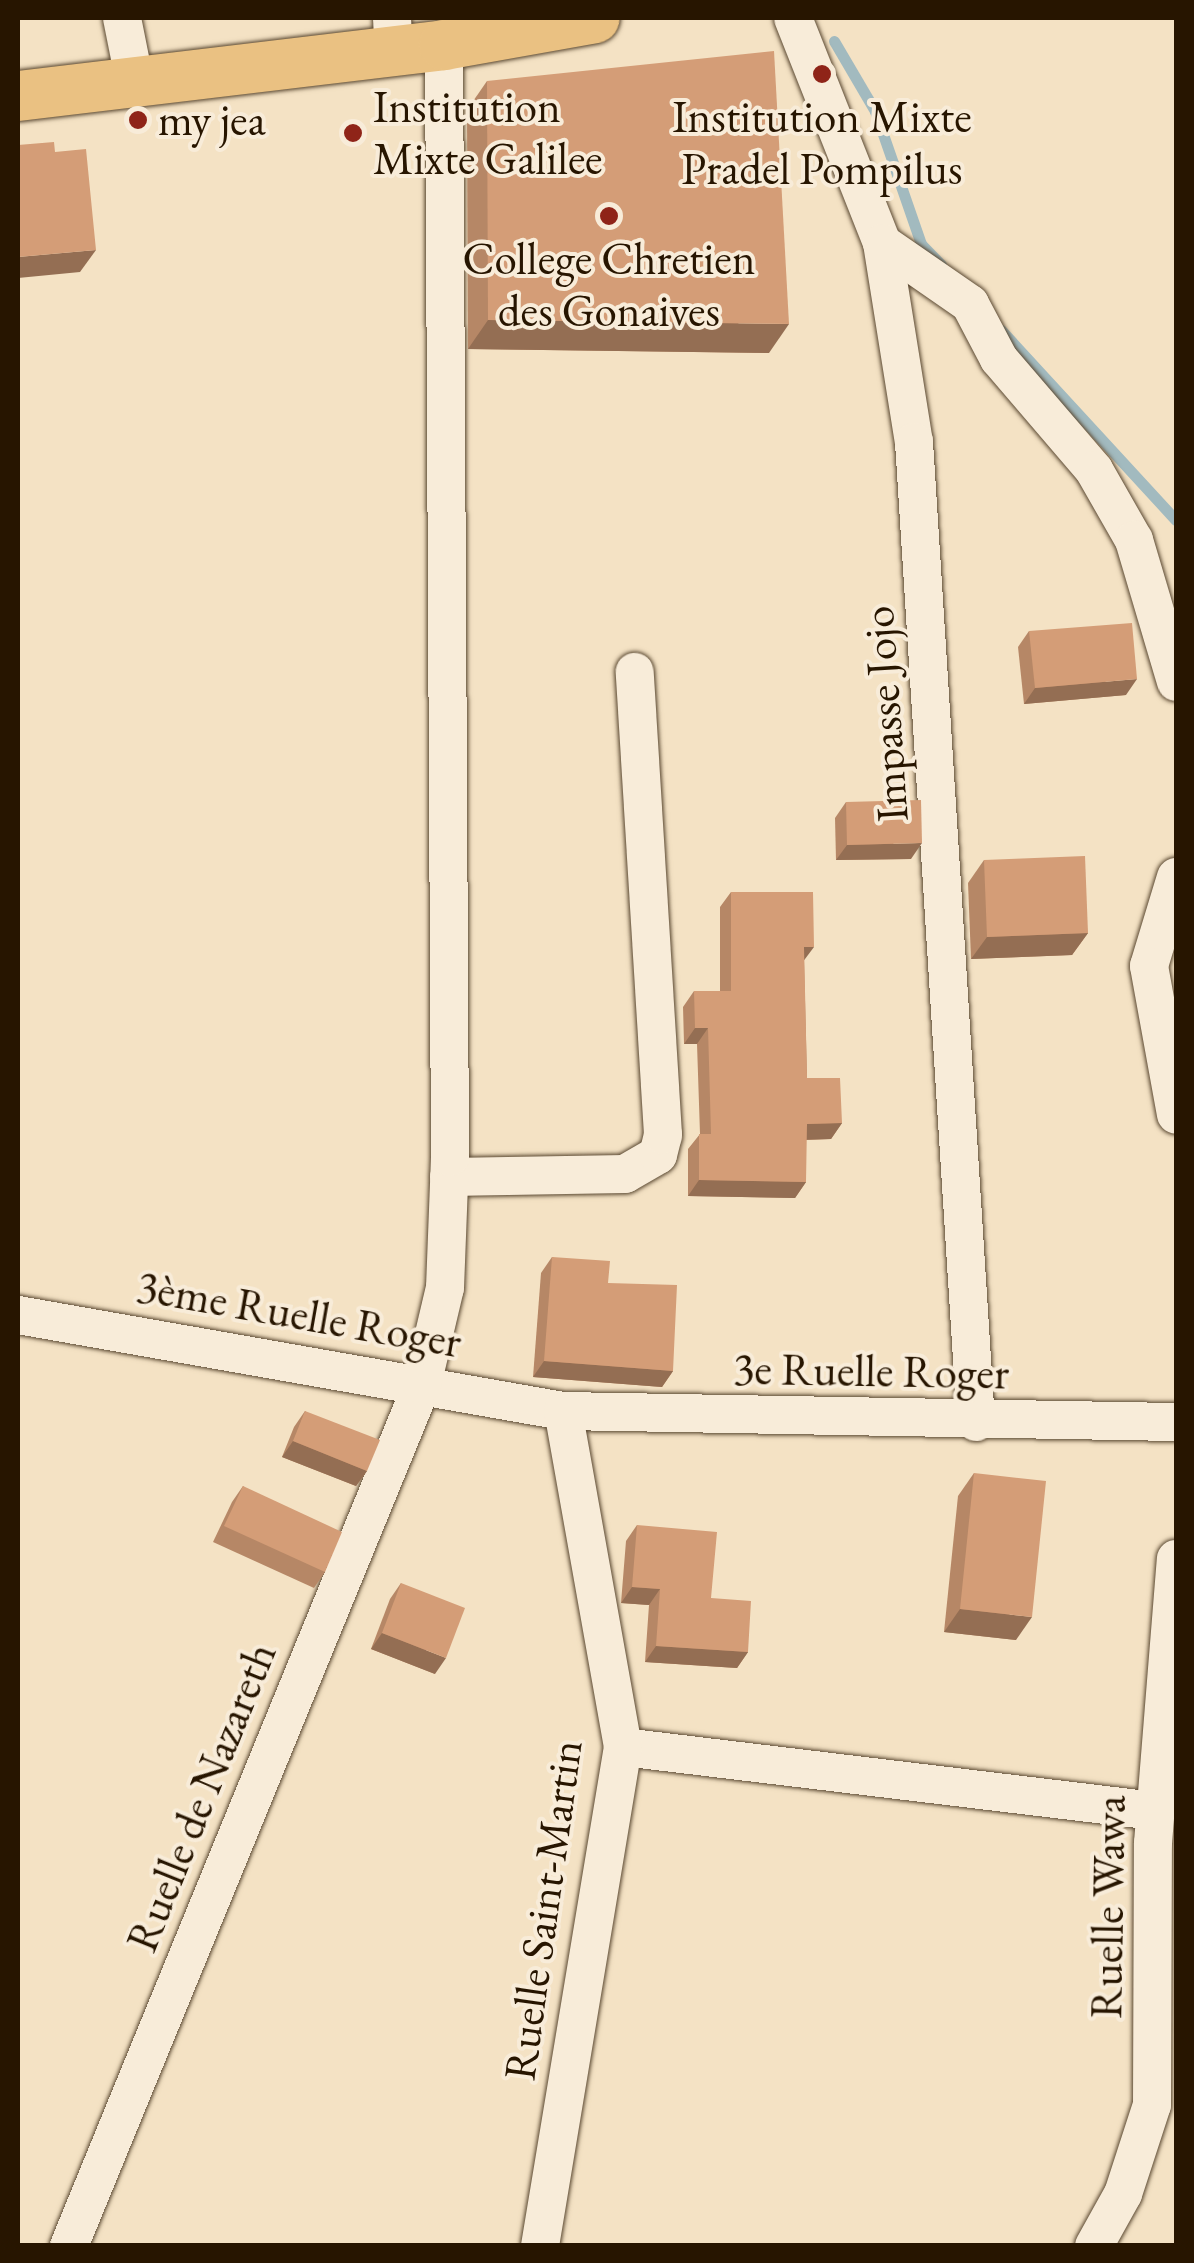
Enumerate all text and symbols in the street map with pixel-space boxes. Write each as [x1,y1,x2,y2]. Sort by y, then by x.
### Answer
marker: Institution Mixte Pradel Pompilus [811,63,833,85]
place label: Institution Mixte Galilee [373,80,603,186]
place label: Institution Mixte Pradel Pompilus [672,90,972,196]
place label: my jea [158,93,266,147]
marker: my jea [127,109,149,131]
marker: Institution Mixte Galilee [342,122,364,144]
marker: College Chretien des Gonaives [598,205,620,227]
place label: College Chretien des Gonaives [463,232,755,338]
street label: Impasse Jojo [851,604,919,824]
street label: 3ème Ruelle Roger [132,1259,466,1369]
street label: 3e Ruelle Roger [732,1342,1010,1400]
street label: Ruelle de Nazareth [114,1635,288,1959]
street label: Ruelle Saint-Martin [492,1736,594,2084]
street label: Ruelle Wawa [1079,1795,1137,2019]

